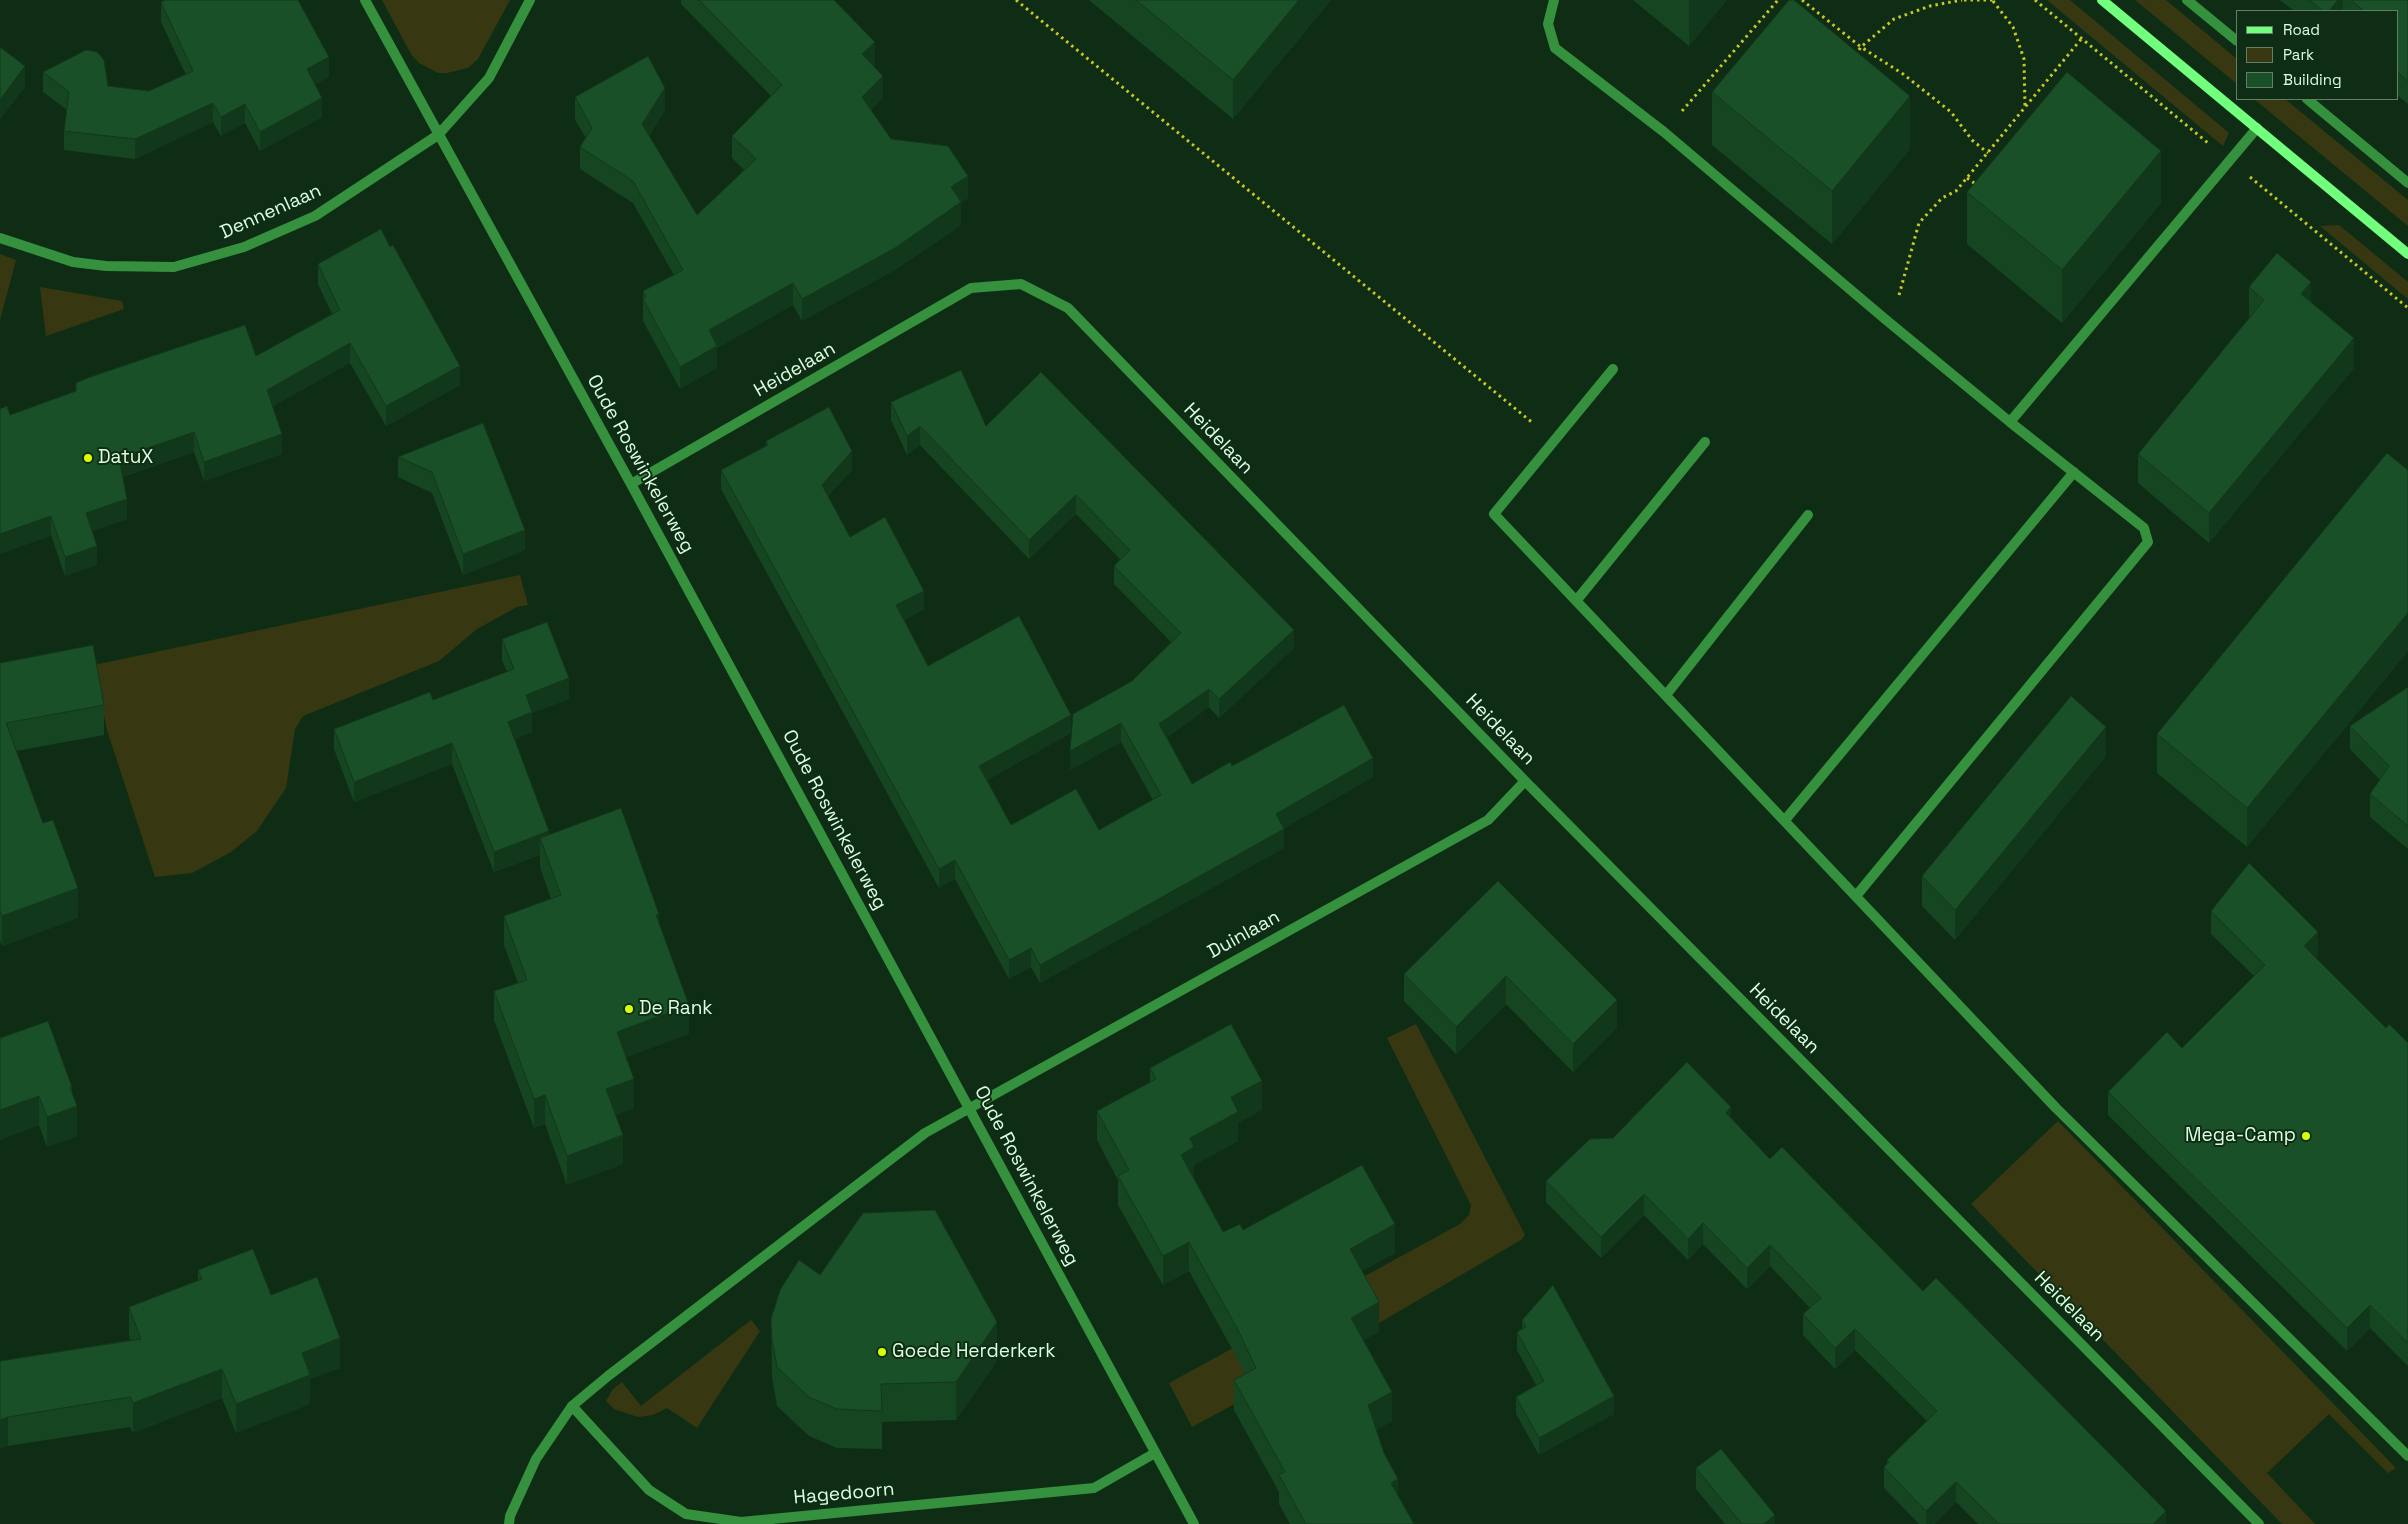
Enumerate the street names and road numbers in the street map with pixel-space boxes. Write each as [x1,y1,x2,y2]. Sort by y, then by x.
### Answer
street label: Dennenlaan [217,180,325,244]
street label: Heidelaan [750,338,840,402]
street label: Oude Roswinkelerweg [581,371,699,557]
street label: Heidelaan [1179,399,1257,479]
street label: Heidelaan [1461,690,1539,770]
street label: Oude Roswinkelerweg [777,726,891,914]
street label: Duinlaan [1204,906,1284,964]
street label: Heidelaan [1744,979,1824,1059]
street label: Oude Roswinkelerweg [969,1082,1083,1270]
street label: Heidelaan [2029,1267,2109,1347]
street label: Hagedoorn [793,1478,895,1510]

